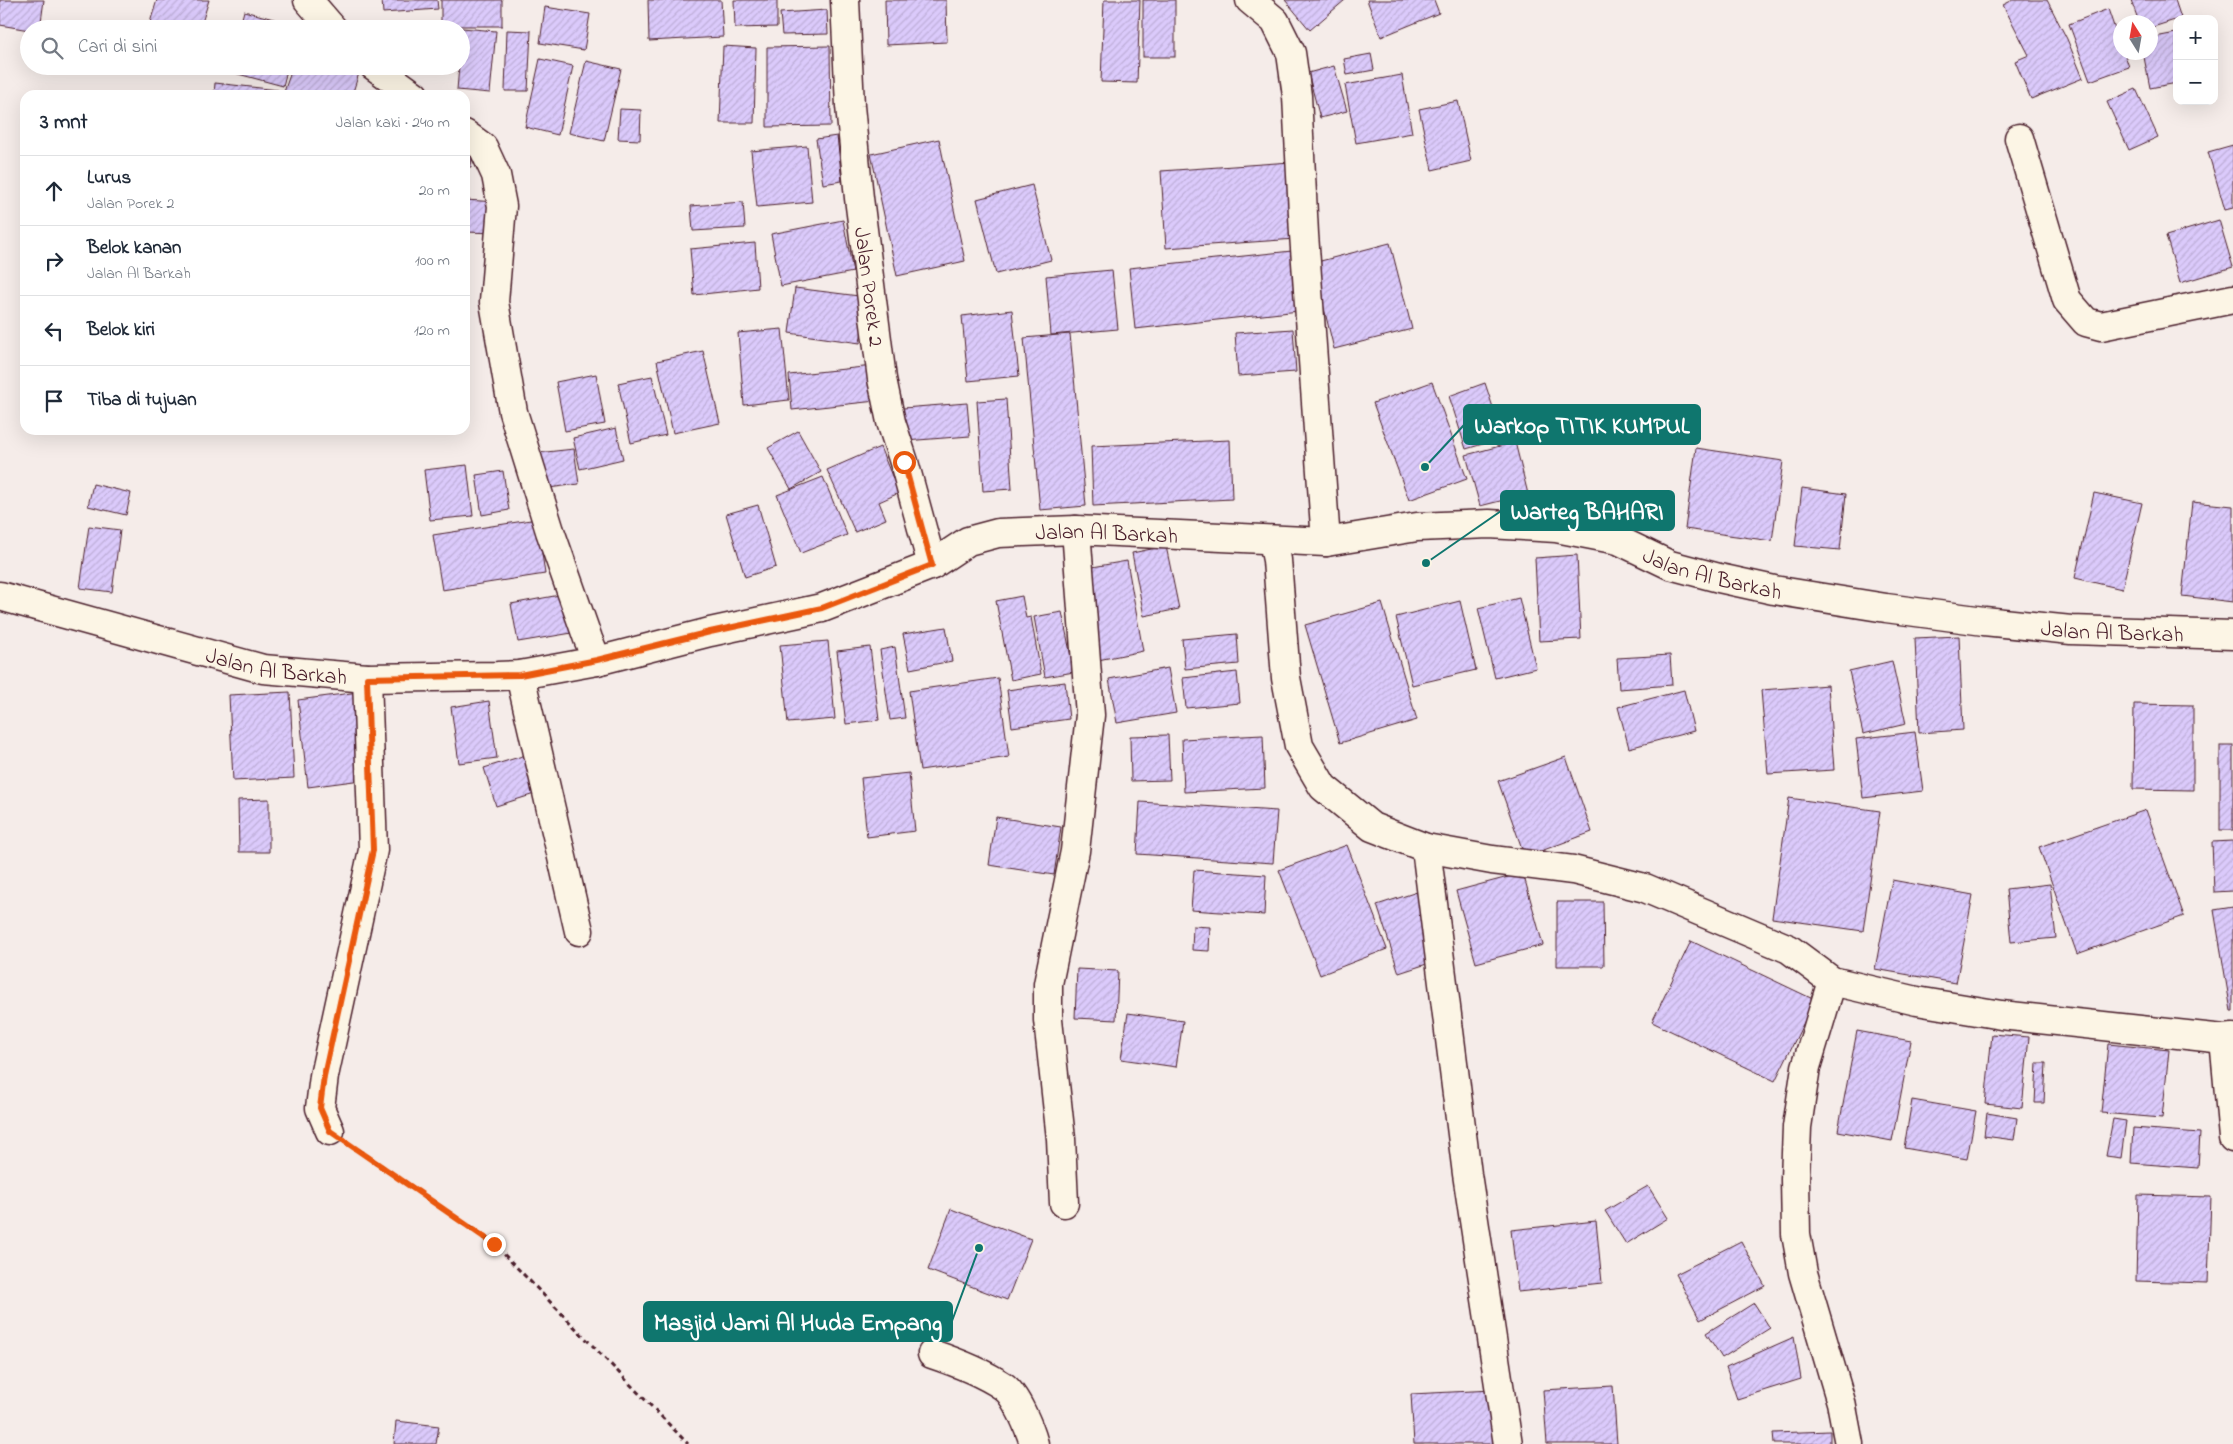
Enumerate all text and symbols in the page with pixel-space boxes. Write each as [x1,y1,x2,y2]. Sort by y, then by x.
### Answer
north arrow [2113,15,2158,60]
map controls [2173,15,2218,105]
button: + [2173,15,2218,60]
search box [20,20,470,75]
icon: search [38,34,66,62]
text: Cari di sini [78,34,157,61]
button: − [2173,60,2218,105]
text: 3 mnt [40,108,88,138]
text: Jalan kaki · 240 m [336,111,450,135]
text: Lurus [87,165,131,192]
icon: ahead [40,177,68,205]
text: 20 m [419,179,450,203]
text: Jalan Porek 2 [87,192,174,216]
street label: Jalan Porek 2 [844,225,891,349]
text: Belok kanan [87,235,181,262]
icon: right [40,247,68,275]
text: 100 m [415,249,450,273]
text: Jalan Al Barkah [87,262,191,286]
icon: left [40,317,68,345]
text: Belok kiri [87,317,155,344]
text: 120 m [414,319,450,343]
icon: arrive [40,387,68,415]
text: Tiba di tujuan [87,387,197,414]
callout: Warkop TITIK KUMPUL [1464,405,1700,444]
text: Warkop TITIK KUMPUL [1474,410,1691,445]
route start [893,451,916,474]
callout: Warteg BAHARI [1501,491,1674,530]
text: Warteg BAHARI [1510,496,1664,532]
street label: Jalan Al Barkah [1035,517,1179,554]
street label: Jalan Al Barkah [1636,541,1784,610]
street label: Jalan Al Barkah [2039,614,2184,652]
street label: Jalan Al Barkah [202,641,348,695]
route end [483,1233,506,1256]
callout: Masjid Jami Al Huda Empang [644,1302,952,1341]
text: Masjid Jami Al Huda Empang [654,1307,943,1343]

